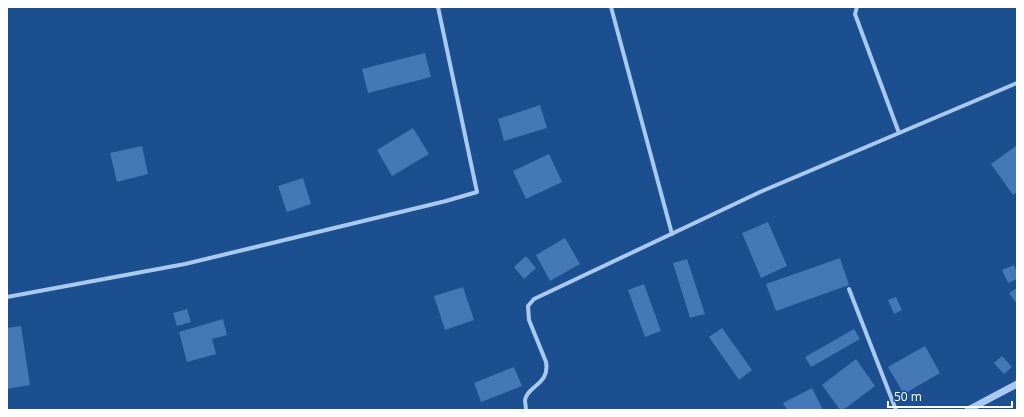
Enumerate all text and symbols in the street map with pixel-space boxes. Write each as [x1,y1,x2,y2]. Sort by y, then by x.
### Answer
scale bar [888,383,1012,409]
text: 50 m [894,388,922,405]

